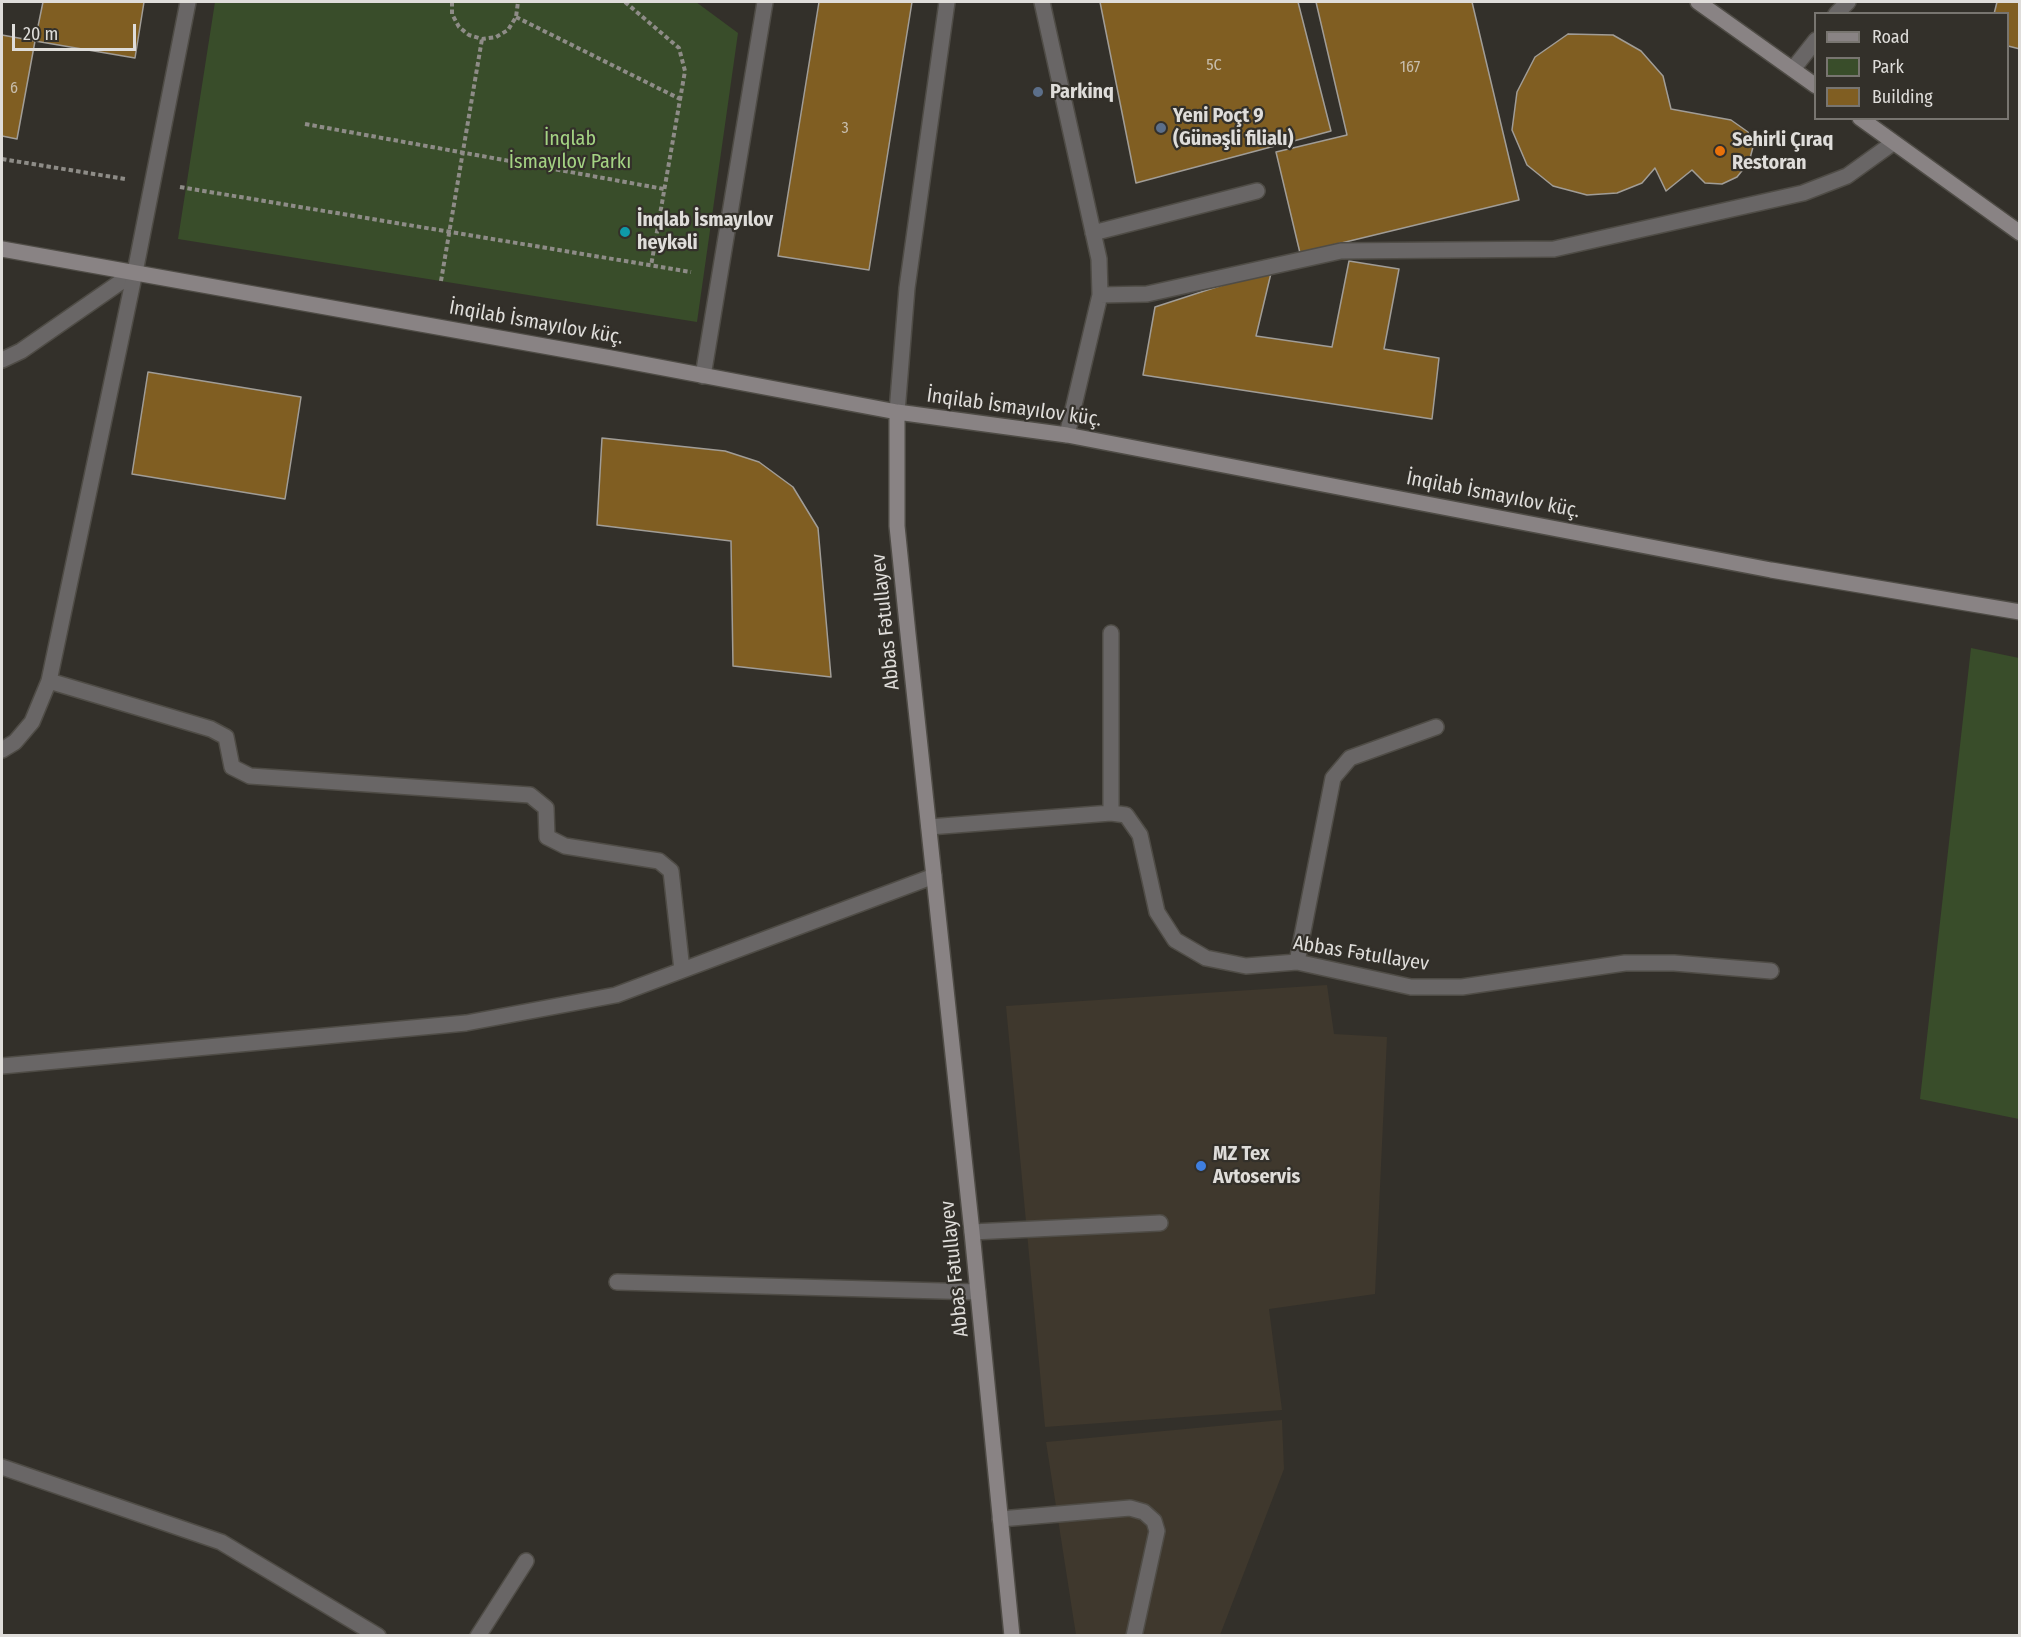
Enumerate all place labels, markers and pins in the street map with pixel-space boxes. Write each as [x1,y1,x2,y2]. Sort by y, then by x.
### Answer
place label: Parkinq [1050,80,1114,104]
marker: Parkinq [1031,85,1045,99]
place label: Yeni Poçt 9 (Günəşli filialı) [1173,104,1293,151]
marker: Yeni Poçt 9 (Günəşli filialı) [1154,121,1168,135]
place label: Sehirli Çıraq Restoran [1732,128,1833,175]
marker: Sehirli Çıraq Restoran [1713,144,1727,158]
place label: İnqlab İsmayılov heykəli [637,208,773,255]
marker: İnqlab İsmayılov heykəli [618,225,632,239]
place label: MZ Tex Avtoservis [1213,1142,1300,1189]
marker: MZ Tex Avtoservis [1194,1159,1208,1173]

